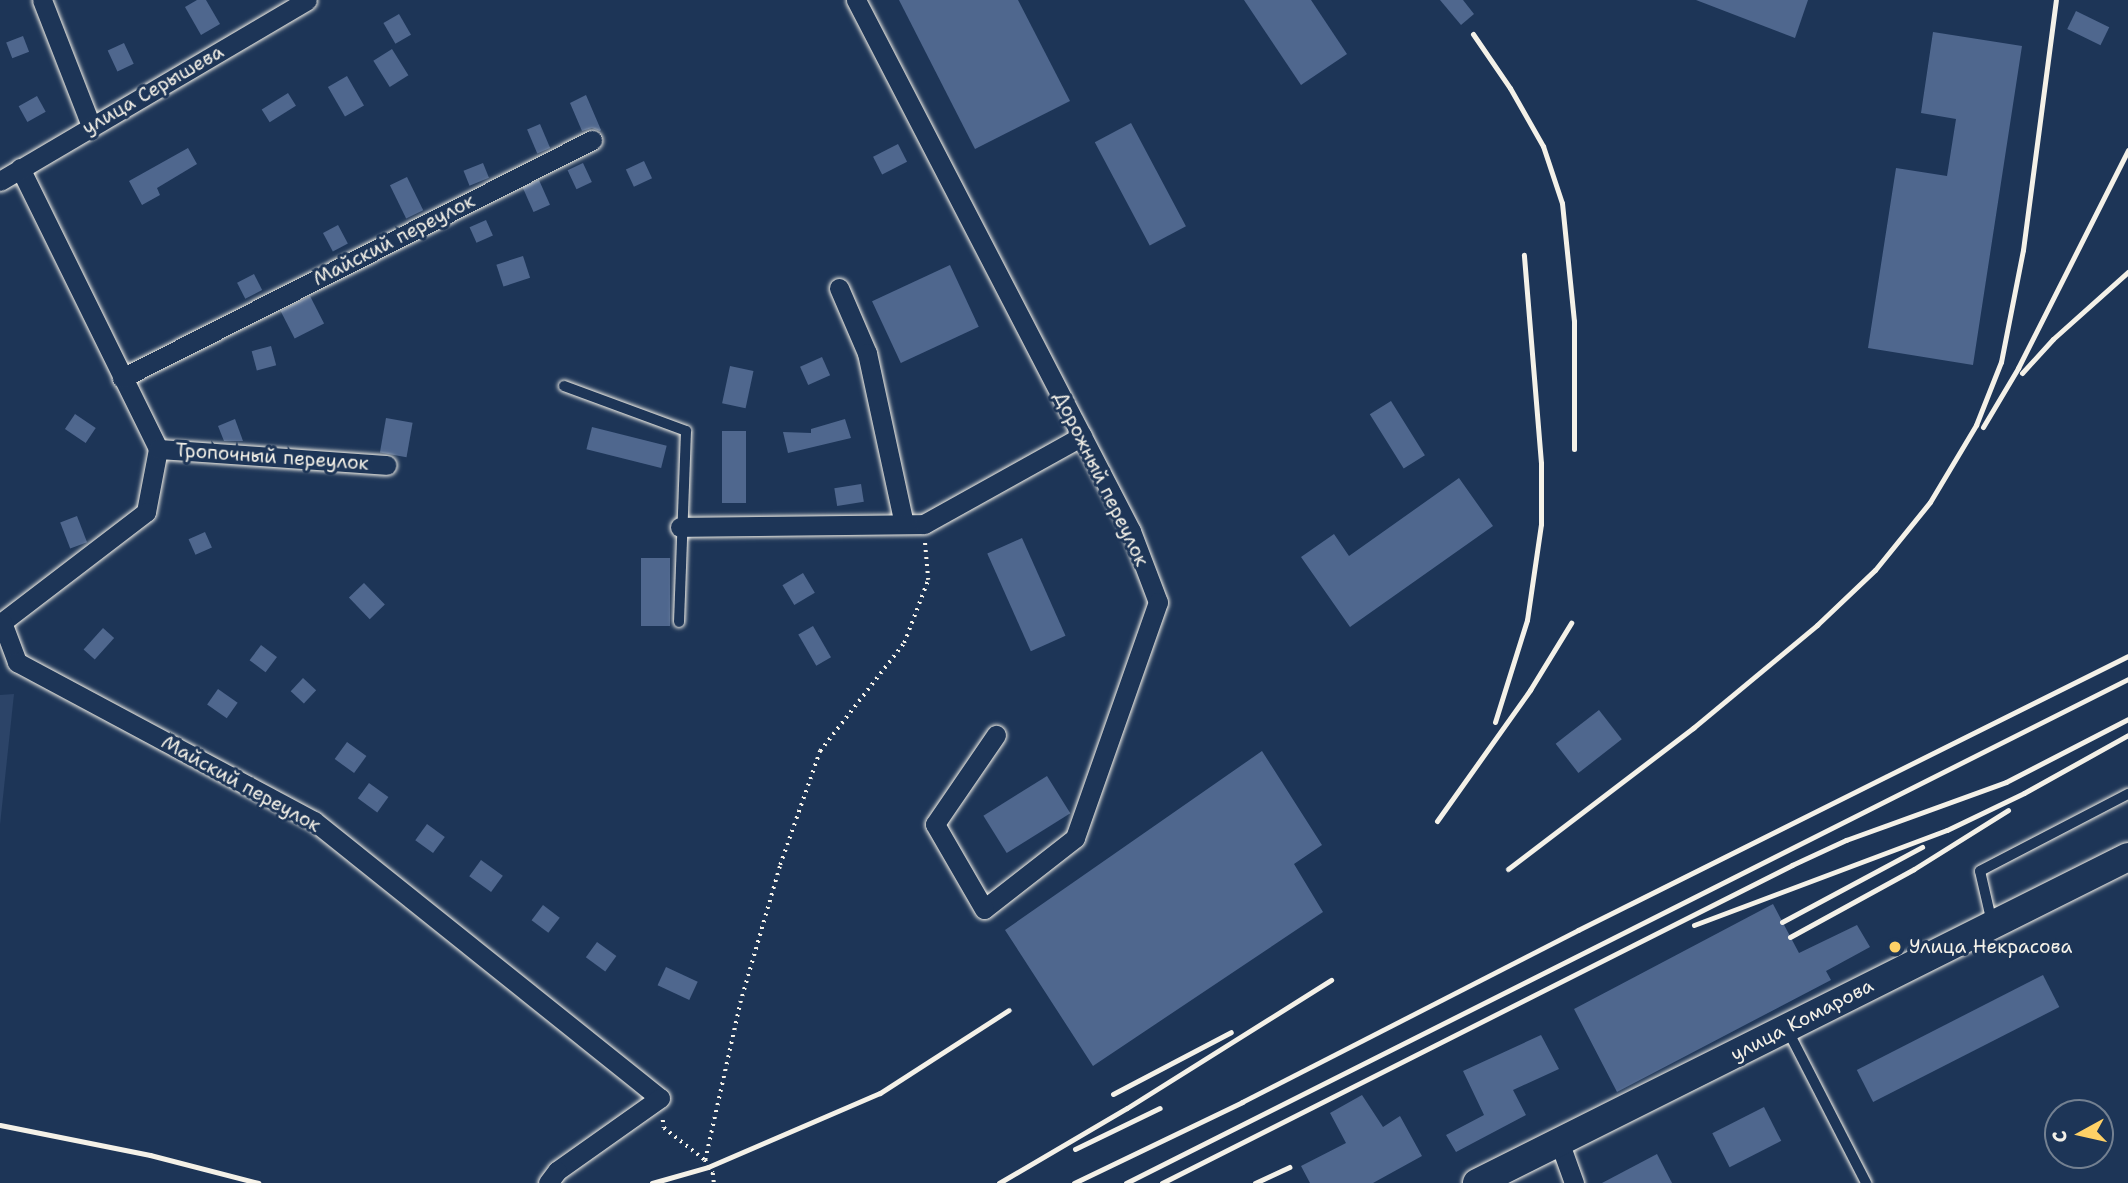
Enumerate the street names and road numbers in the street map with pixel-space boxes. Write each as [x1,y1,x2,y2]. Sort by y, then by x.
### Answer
street label: улица Серышева [78,40,228,140]
street label: Майский переулок [309,189,479,291]
street label: Дорожный переулок [1049,388,1153,570]
street label: Тропочный переулок [174,439,370,475]
street label: Майский переулок [157,731,325,837]
street label: улица Комарова [1727,974,1877,1066]

